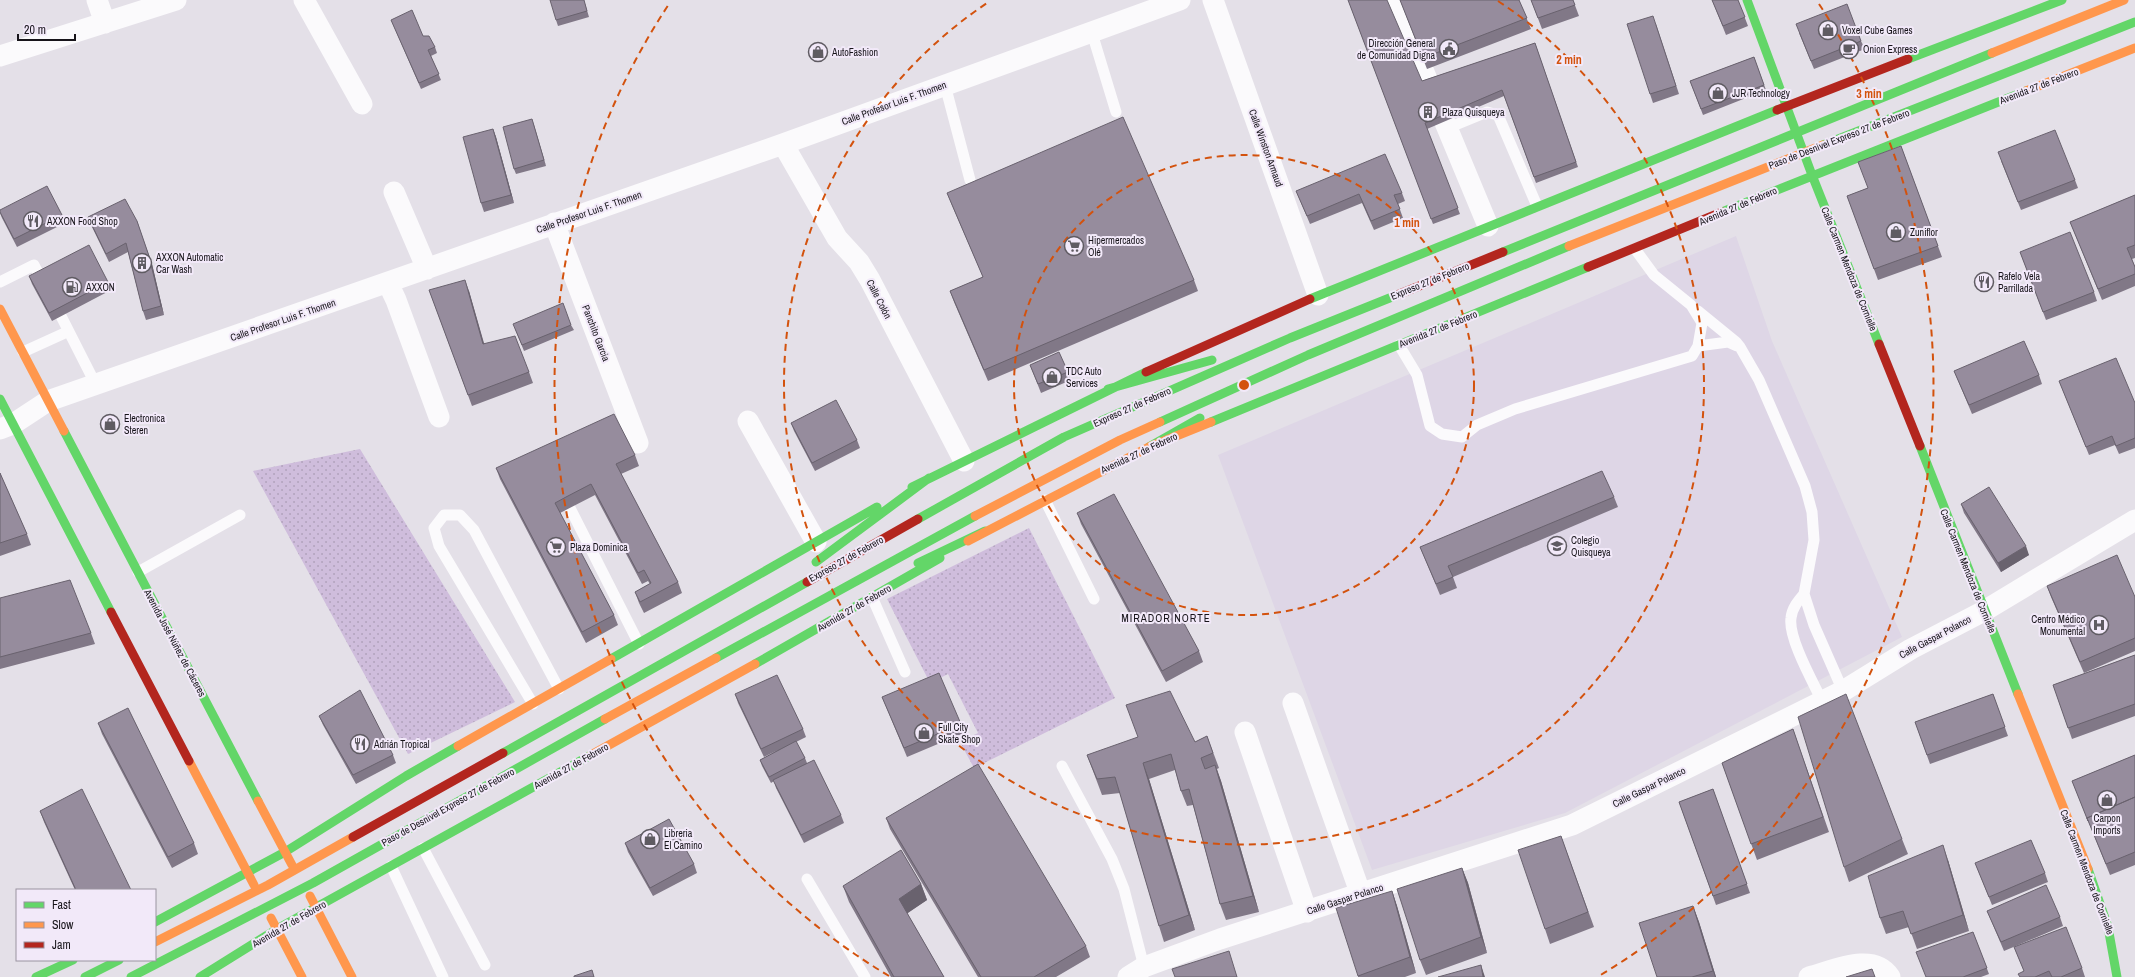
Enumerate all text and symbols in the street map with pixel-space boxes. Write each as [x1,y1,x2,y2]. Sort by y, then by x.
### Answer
scale bar [18,16,75,42]
shop icon: Voxel Cube Games [1817,19,1839,41]
text: 20 m [24,22,46,38]
place label: Voxel Cube Games [1842,24,1913,37]
place label: Dirección General de Comunidad Digna [1357,37,1435,62]
public building icon: Dirección General de Comunidad Digna [1438,38,1460,60]
cafe icon: Onion Express [1838,38,1860,60]
shop icon: AutoFashion [807,41,829,63]
place label: Onion Express [1863,43,1917,56]
place label: AutoFashion [831,46,878,59]
text: 2 min [1556,52,1582,68]
street label: Avenida 27 de Febrero [1997,65,2081,107]
street label: Calle Profesor Luis F. Thomen [840,78,948,128]
shop icon: JJR Technology [1707,82,1729,104]
text: 3 min [1856,86,1882,102]
place label: JJR Technology [1732,87,1791,100]
building icon: Plaza Quisqueya [1417,101,1439,123]
place label: Plaza Quisqueya [1442,106,1505,119]
street label: Paso de Desnivel Expreso 27 de Febrero [1767,106,1912,172]
street label: Calle Winston Armaud [1246,107,1286,189]
street label: Avenida 27 de Febrero [1696,184,1779,229]
street label: Calle Profesor Luis F. Thomen [535,188,643,236]
street label: Calle Carmen Mendoza de Cornielle [1818,205,1880,333]
restaurant icon: AXXON Food Shop [22,210,44,232]
place label: AXXON Food Shop [46,215,118,228]
text: 1 min [1394,215,1420,231]
shop icon: Zuniflor [1885,221,1907,243]
place label: Zuniflor [1910,226,1938,239]
place label: Hipermercados Olé [1088,234,1144,259]
supermarket icon: Hipermercados Olé [1063,235,1085,257]
place label: AXXON Automatic Car Wash [155,251,223,276]
building icon: AXXON Automatic Car Wash [131,252,153,274]
street label: Expreso 27 de Febrero [1389,259,1472,303]
place label: Rafelo Vela Parrillada [1998,270,2040,295]
restaurant icon: Rafelo Vela Parrillada [1973,271,1995,293]
fuel station icon: AXXON [61,276,83,298]
street label: Calle Colón [864,277,894,321]
place label: AXXON [85,281,115,294]
street label: Calle Profesor Luis F. Thomen [229,296,337,344]
street label: Panchito Garcia [579,303,613,363]
street label: Avenida 27 de Febrero [1396,307,1479,351]
place label: TDC Auto Services [1066,365,1102,390]
shop icon: TDC Auto Services [1041,366,1063,388]
centre of rings [1237,378,1251,392]
street label: Expreso 27 de Febrero [1091,384,1173,430]
place label: Electronica Steren [124,412,165,437]
shop icon: Electronica Steren [99,413,121,435]
street label: Avenida 27 de Febrero [1098,429,1180,477]
street label: Calle Carmen Mendoza de Cornielle [1937,507,1999,635]
street label: Expreso 27 de Febrero [806,533,886,585]
place label: Colegio Quisqueya [1571,534,1611,559]
school or university icon: Colegio Quisqueya [1546,535,1568,557]
supermarket icon: Plaza Dominica [545,536,567,558]
place label: Plaza Dominica [570,541,628,554]
street label: Avenida 27 de Febrero [814,581,894,635]
street label: Avenida José Núñez de Cáceres [141,586,209,699]
district label: MIRADOR NORTE [1121,611,1211,625]
street label: Calle Gaspar Polanco [1897,612,1974,661]
place label: Centro Médico Monumental [2031,613,2085,638]
hospital icon: Centro Médico Monumental [2088,614,2110,636]
place label: Full City Skate Shop [938,721,981,746]
shop icon: Full City Skate Shop [913,722,935,744]
restaurant icon: Adrián Tropical [349,733,371,755]
place label: Adrián Tropical [373,738,430,751]
street label: Avenida 27 de Febrero [531,740,611,792]
street label: Calle Gaspar Polanco [1610,763,1688,810]
street label: Paso de Desnivel Expreso 27 de Febrero [379,765,517,849]
shop icon: Carpon Imports [2096,789,2118,811]
street label: Calle Carmen Mendoza de Cornielle [2057,808,2117,937]
place label: Carpon Imports [2093,812,2121,837]
place label: Libreria El Camino [664,827,703,852]
shop icon: Libreria El Camino [639,828,661,850]
street label: Calle Gaspar Polanco [1305,880,1385,918]
legend [16,889,156,961]
text: Fast [52,897,71,913]
street label: Avenida 27 de Febrero [249,897,329,951]
text: Slow [52,917,74,933]
text: Jam [52,937,71,953]

